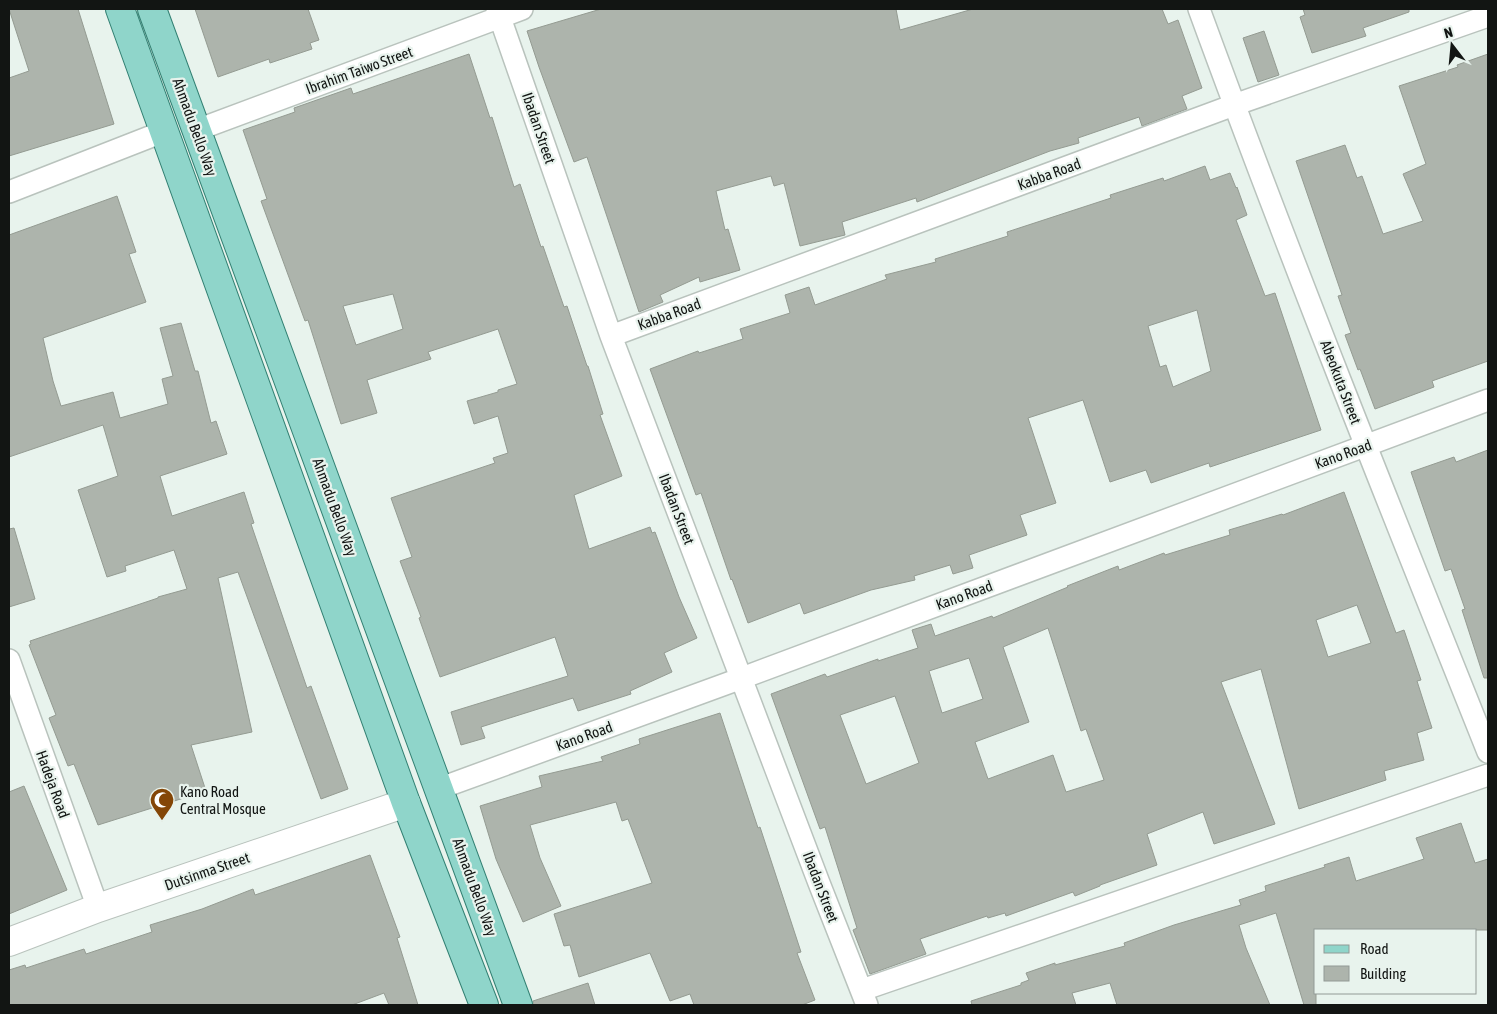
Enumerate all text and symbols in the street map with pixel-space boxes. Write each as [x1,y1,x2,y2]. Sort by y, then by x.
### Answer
north arrow [1427,20,1477,70]
text: N [1442,24,1455,41]
street label: Ibrahim Taiwo Street [303,43,415,97]
street label: Ahmadu Bello Way [169,76,221,178]
street label: Ibadan Street [519,90,559,166]
street label: Kabba Road [1015,155,1083,193]
street label: Kabba Road [635,295,703,333]
street label: Abeokuta Street [1317,338,1365,426]
street label: Kano Road [1312,436,1374,472]
street label: Ahmadu Bello Way [309,456,361,558]
street label: Ibadan Street [656,471,698,547]
street label: Kano Road [933,577,995,613]
street label: Kano Road [553,718,615,754]
street label: Hadeja Road [33,748,73,820]
place label: Kano Road Central Mosque [180,783,266,817]
mosque icon: Kano Road Central Mosque [149,787,175,821]
street label: Ahmadu Bello Way [449,836,501,938]
street label: Dutsinma Street [162,849,252,893]
street label: Ibadan Street [800,849,842,925]
legend [1314,929,1477,994]
text: Road [1360,940,1389,957]
text: Building [1360,965,1406,982]

